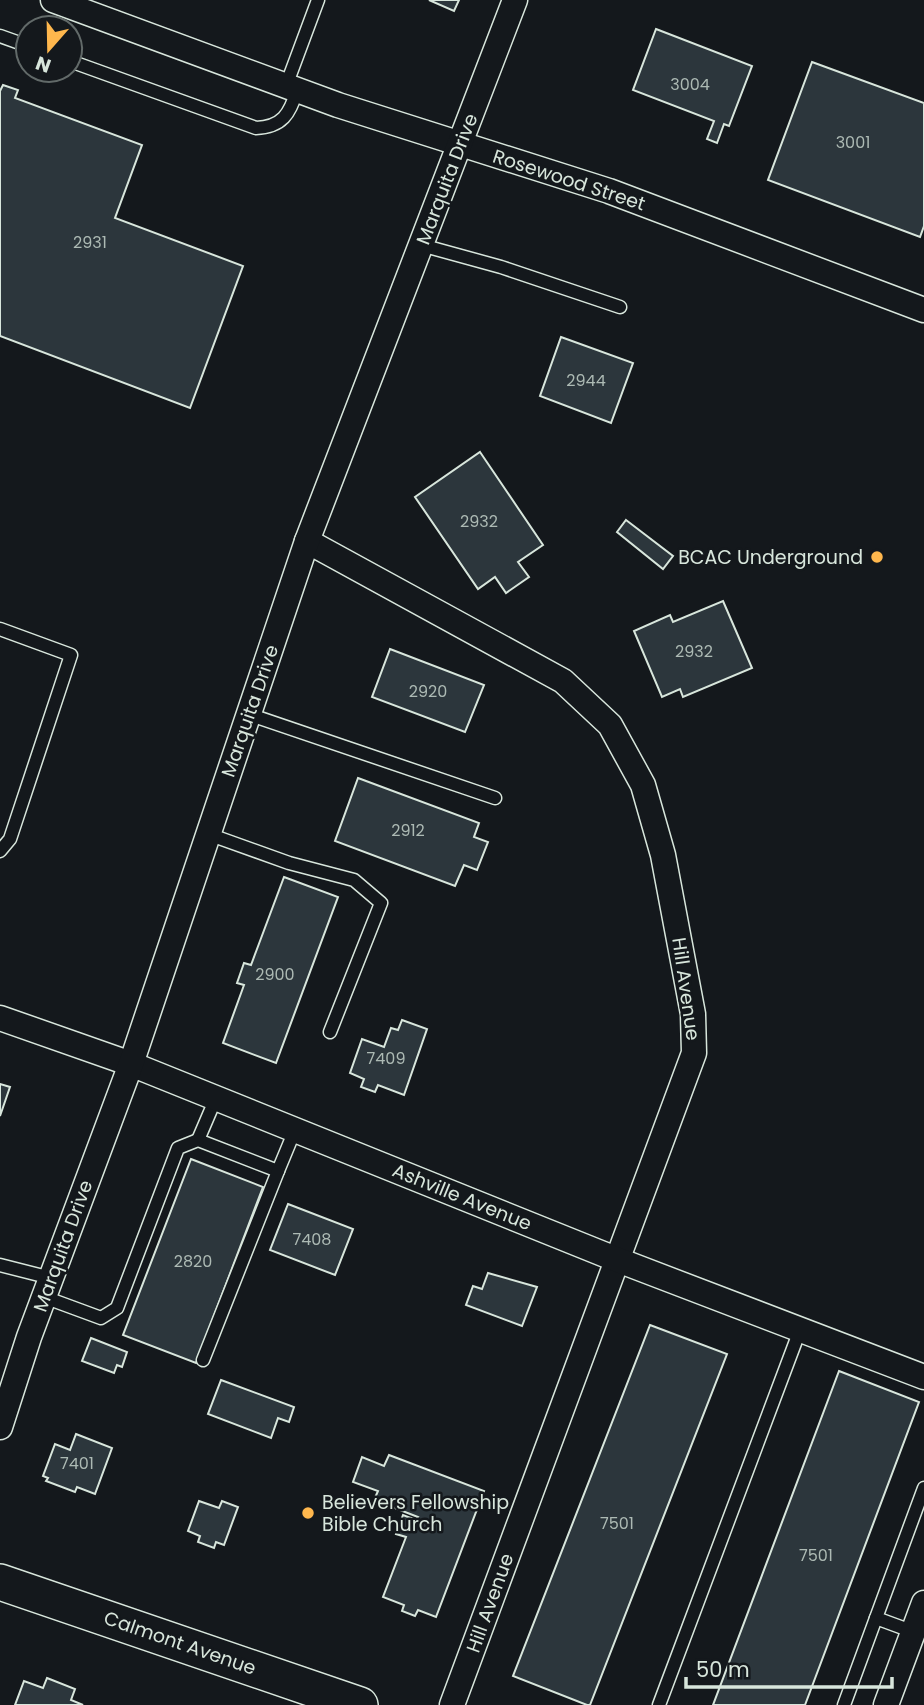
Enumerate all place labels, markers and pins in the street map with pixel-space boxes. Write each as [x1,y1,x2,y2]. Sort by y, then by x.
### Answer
place label: BCAC Underground [678,544,863,571]
marker: BCAC Underground [869,549,885,565]
place label: Believers Fellowship Bible Church [322,1489,509,1538]
marker: Believers Fellowship Bible Church [300,1505,316,1521]

